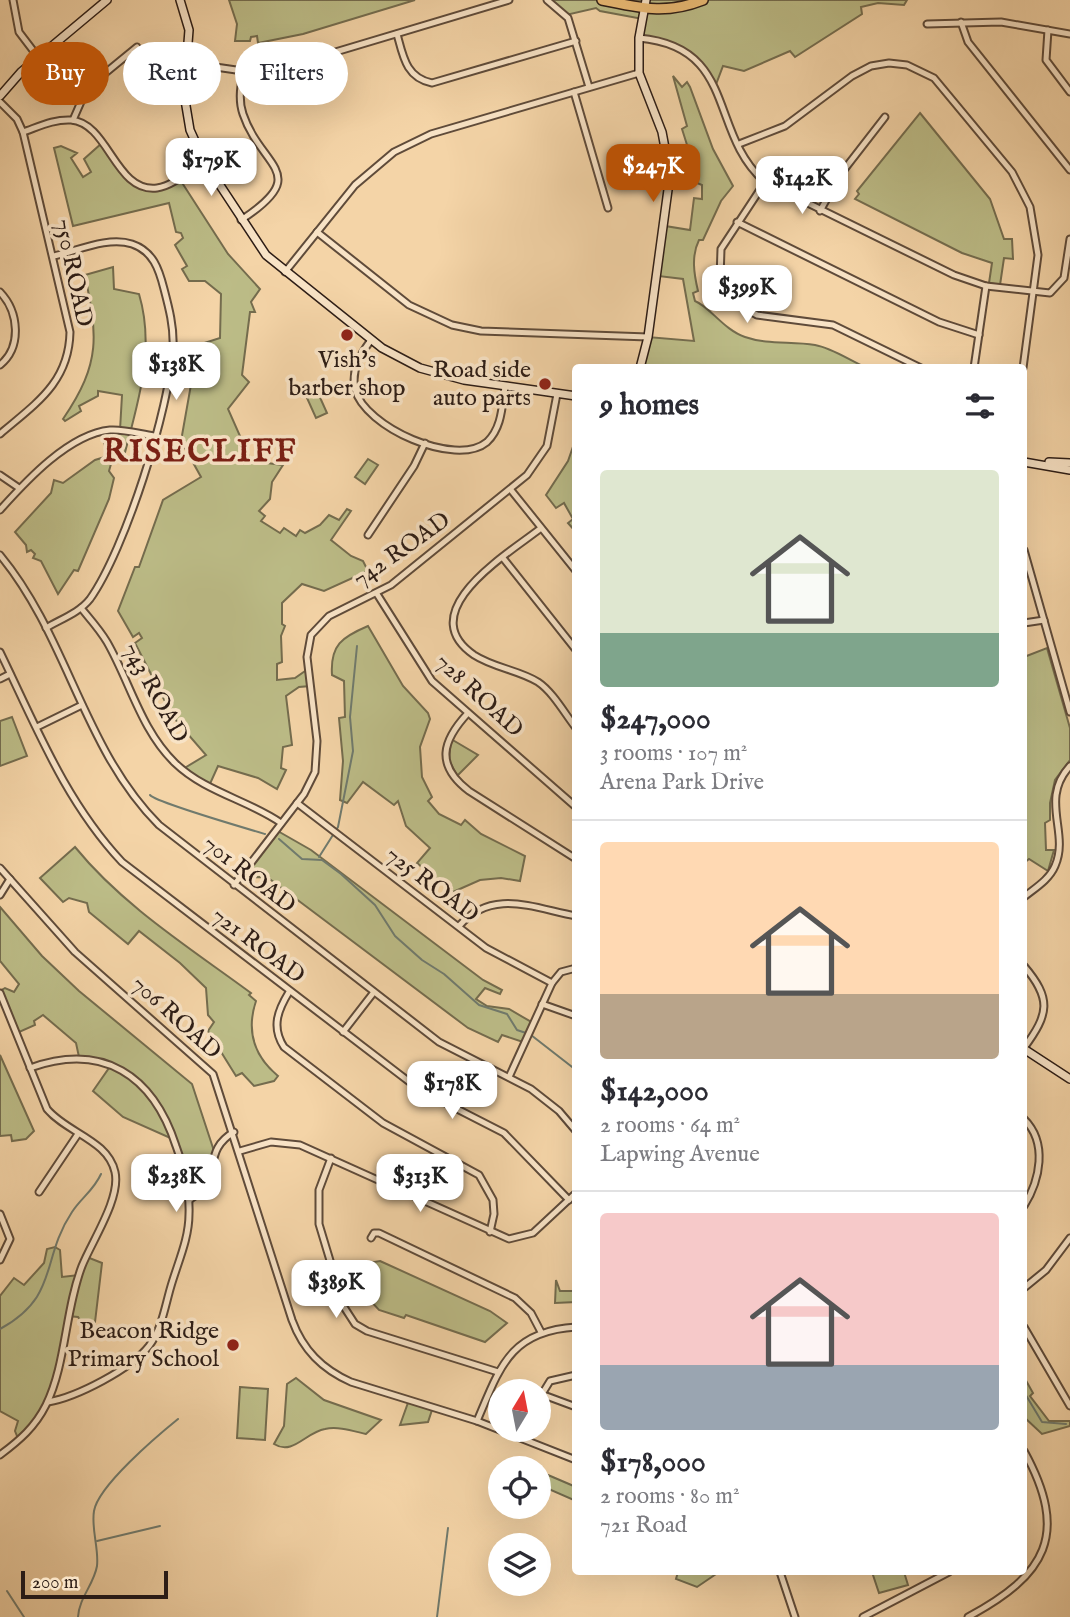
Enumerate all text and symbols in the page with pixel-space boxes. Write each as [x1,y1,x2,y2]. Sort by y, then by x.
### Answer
chip: Buy [21,42,109,105]
chip: Rent [123,42,221,105]
chip: Filters [235,42,348,105]
pin: $179K [162,138,260,198]
pin: $247K [604,144,702,204]
text: $179K [182,146,240,175]
text: $247K [622,152,684,181]
pin: $142K [753,156,851,216]
text: $142K [772,164,832,193]
street label: 750 ROAD [46,216,100,330]
pin: $399K [698,266,796,325]
text: $399K [718,273,776,302]
marker: Vish's barber shop [339,327,355,343]
pin: $138K [127,342,225,402]
place label: Vish's barber shop [289,345,405,404]
text: $138K [148,350,204,379]
place label: Road side auto parts [433,355,531,414]
marker: Road side auto parts [537,376,553,392]
text: 9 homes [600,387,699,425]
icon: filters [961,387,999,425]
district label: RISECLIFF [103,432,297,473]
street label: 742 ROAD [347,505,457,595]
icon: home [737,516,863,642]
street label: 743 ROAD [115,637,195,749]
street label: 728 ROAD [428,647,530,745]
text: $247,000 [600,701,711,739]
text: 3 rooms · 107 m² [600,739,748,768]
text: Arena Park Drive [600,768,764,797]
street label: 701 ROAD [196,829,302,921]
street label: 725 ROAD [379,840,485,930]
icon: home [737,888,863,1014]
street label: 721 ROAD [205,901,311,991]
street label: 706 ROAD [124,969,228,1067]
pin: $178K [403,1062,501,1121]
text: $178K [423,1069,481,1098]
text: $142,000 [600,1073,709,1111]
text: 2 rooms · 64 m² [600,1111,740,1140]
text: Lapwing Avenue [600,1140,760,1169]
pin: $238K [127,1154,225,1214]
pin: $313K [371,1154,469,1214]
text: $238K [147,1162,205,1191]
text: $313K [392,1162,448,1191]
icon: home [737,1259,863,1385]
pin: $389K [287,1260,385,1320]
text: $389K [307,1268,365,1297]
place label: Beacon Ridge Primary School [67,1316,219,1375]
marker: Beacon Ridge Primary School [225,1337,241,1353]
north arrow [488,1379,551,1442]
map controls [488,1379,551,1596]
text: $178,000 [600,1444,706,1482]
button: locate [488,1456,551,1519]
text: 2 rooms · 80 m² [600,1482,740,1511]
text: 721 Road [600,1511,687,1540]
button: layers [488,1533,551,1596]
scale bar [21,1568,168,1600]
text: 200 m [32,1571,78,1595]

